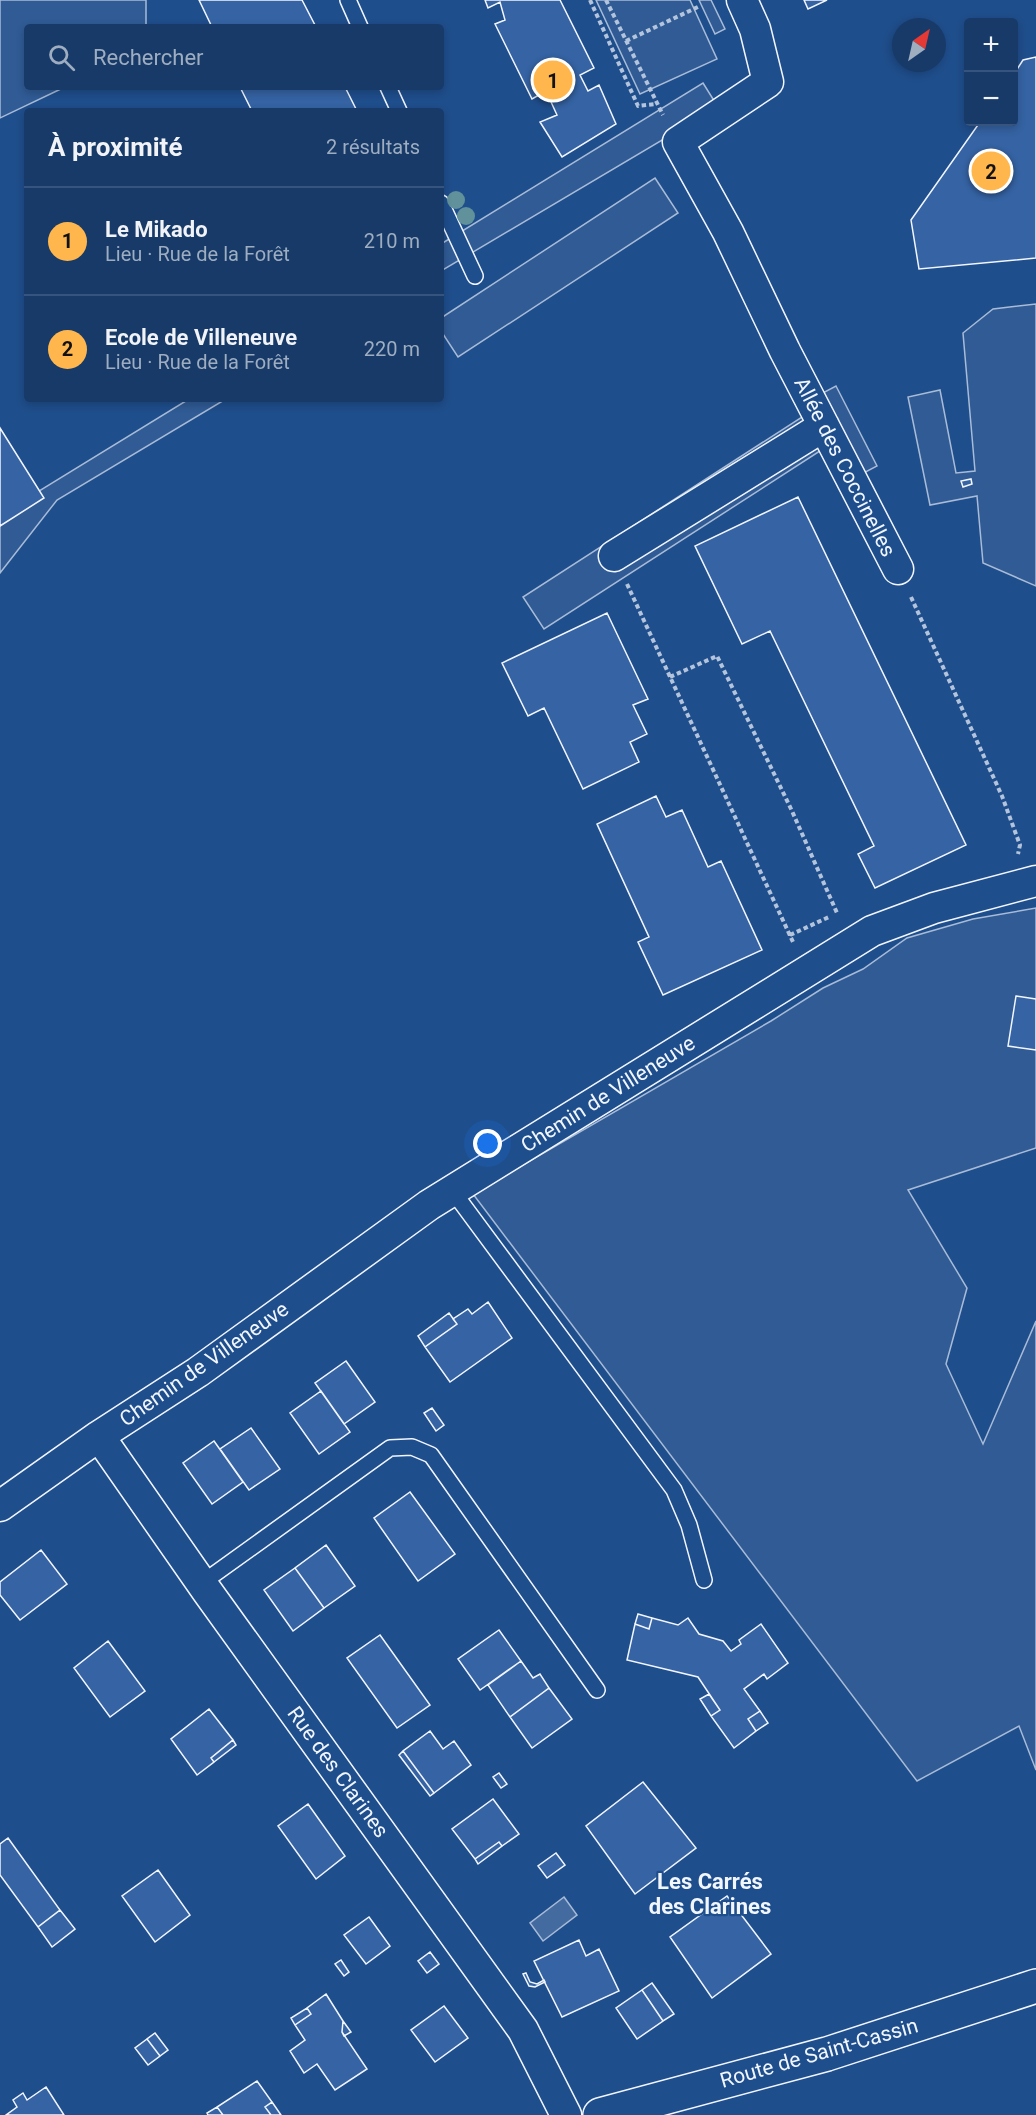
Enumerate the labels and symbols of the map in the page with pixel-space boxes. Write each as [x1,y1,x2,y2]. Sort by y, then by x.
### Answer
north arrow [892,18,946,72]
pin: 1 [534,58,572,103]
pin: 2 [972,148,1010,194]
street label: Allée des Coccinelles [789,373,901,561]
street label: Chemin de Villeneuve [517,1031,699,1157]
your location [473,1129,502,1158]
street label: Chemin de Villeneuve [115,1297,293,1431]
street label: Rue des Clarines [282,1702,394,1842]
district label: Les Carrés des Clarines [649,1869,771,1919]
street label: Route de Saint-Cassin [717,2013,921,2093]

